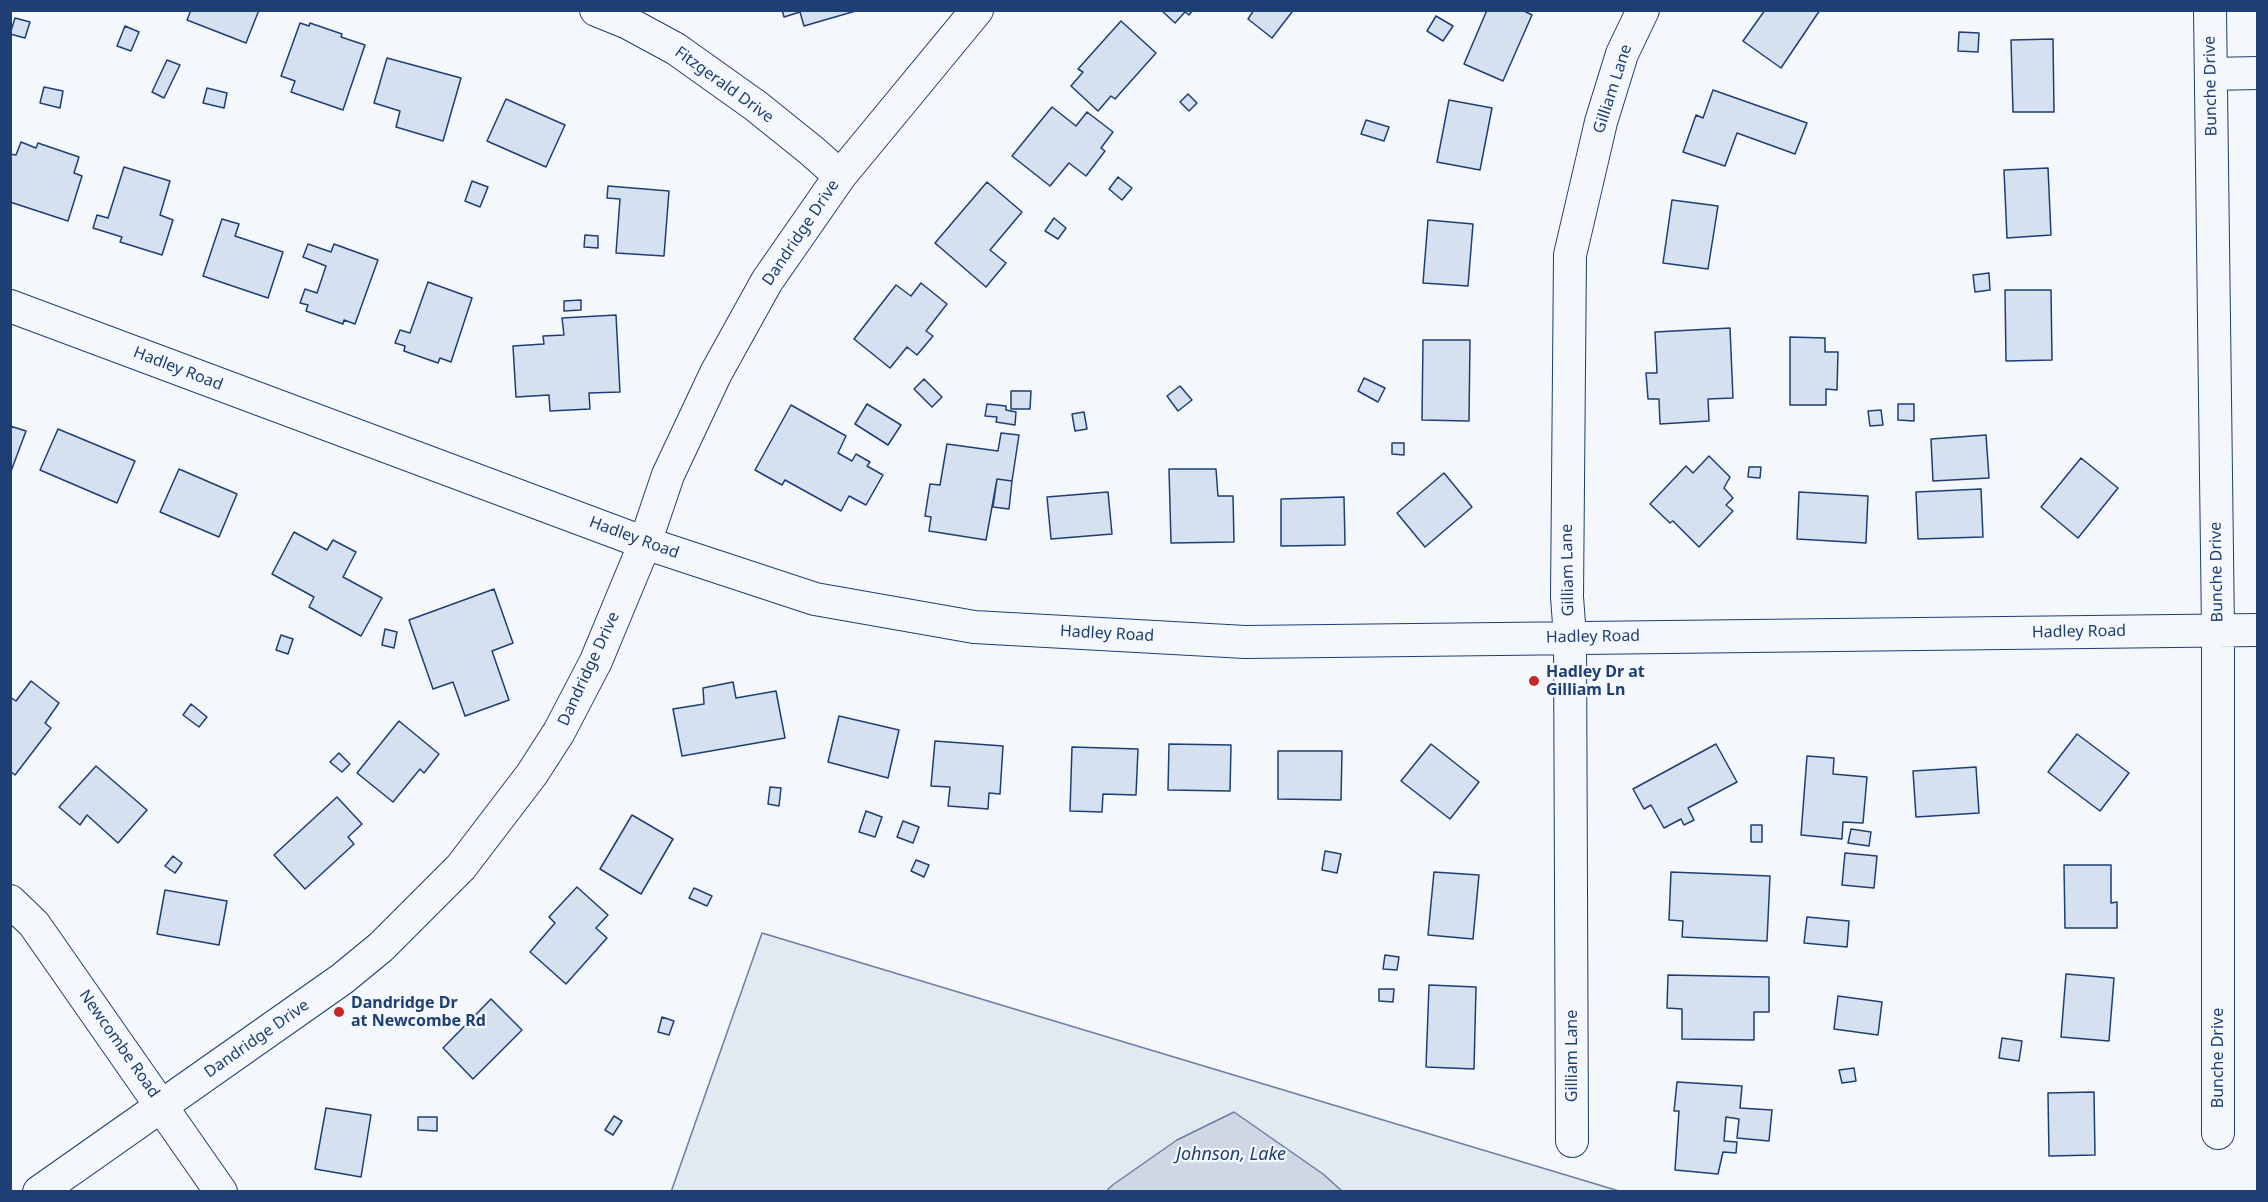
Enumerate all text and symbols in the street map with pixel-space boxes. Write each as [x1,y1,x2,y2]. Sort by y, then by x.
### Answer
street label: Bunche Drive [2201,36,2221,136]
street label: Gilliam Lane [1590,42,1636,136]
street label: Fitzgerald Drive [671,43,777,127]
street label: Dandridge Drive [758,176,844,290]
street label: Hadley Road [131,343,225,395]
street label: Hadley Road [586,513,682,563]
street label: Bunche Drive [2207,522,2227,622]
street label: Gilliam Lane [1558,524,1578,616]
street label: Dandridge Drive [554,609,624,729]
street label: Hadley Road [1059,622,1155,646]
street label: Hadley Road [2032,622,2126,642]
street label: Hadley Road [1546,627,1640,647]
place label: Hadley Dr at Gilliam Ln [1546,662,1645,700]
marker: Hadley Dr at Gilliam Ln [1527,674,1541,688]
street label: Newcombe Road [75,986,163,1102]
place label: Dandridge Dr at Newcombe Rd [351,993,486,1031]
street label: Dandridge Drive [201,996,313,1082]
marker: Dandridge Dr at Newcombe Rd [332,1005,346,1019]
street label: Bunche Drive [2208,1008,2228,1108]
street label: Gilliam Lane [1562,1010,1582,1102]
water label: Johnson, Lake [1176,1144,1286,1166]

